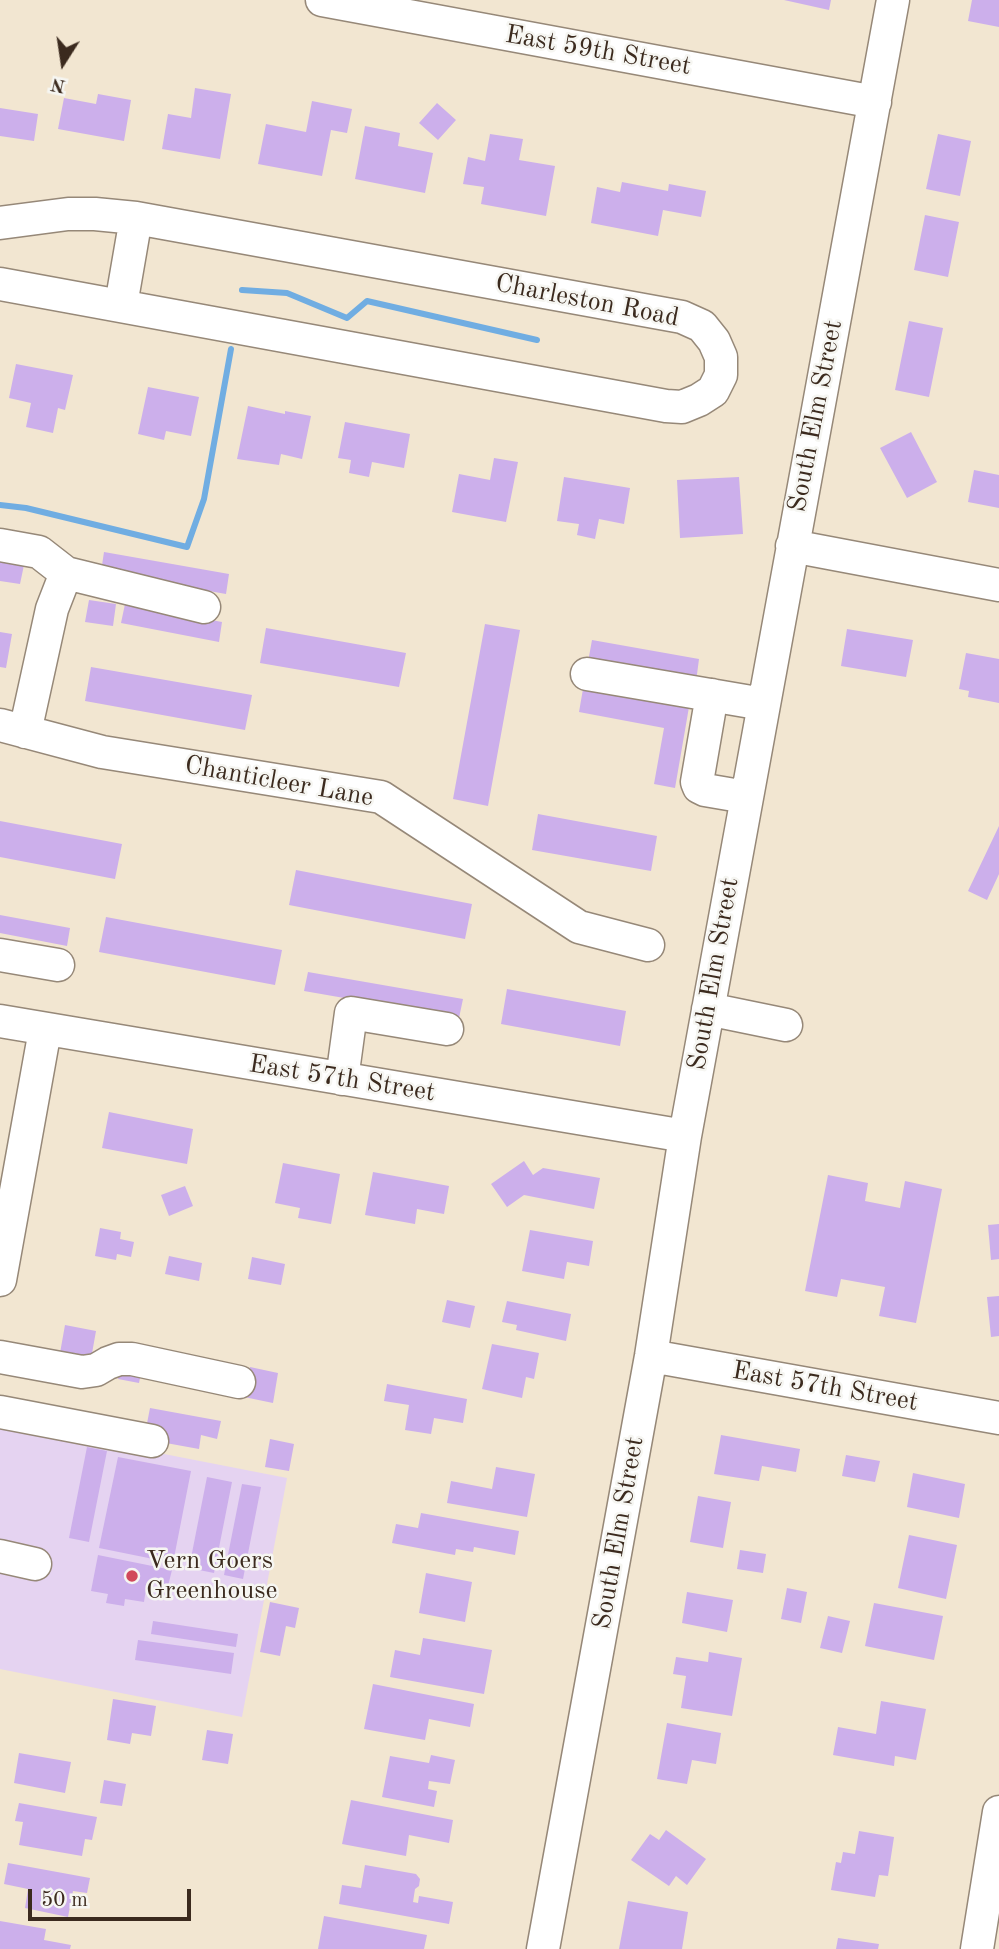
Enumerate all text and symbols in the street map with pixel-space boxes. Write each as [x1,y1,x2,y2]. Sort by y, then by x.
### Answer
street label: East 59th Street [503,19,693,83]
north arrow [28,28,98,98]
text: N [49,73,68,95]
street label: Charleston Road [492,268,682,334]
street label: South Elm Street [782,317,850,515]
street label: Chanticleer Lane [182,750,376,814]
street label: South Elm Street [682,875,746,1073]
street label: East 57th Street [247,1049,437,1109]
street label: East 57th Street [730,1355,920,1419]
street label: South Elm Street [587,1434,651,1632]
place label: Vern Goers Greenhouse [146,1545,278,1606]
marker: Vern Goers Greenhouse [124,1568,140,1584]
scale bar [32,1876,194,1920]
text: 50 m [41,1890,88,1911]

